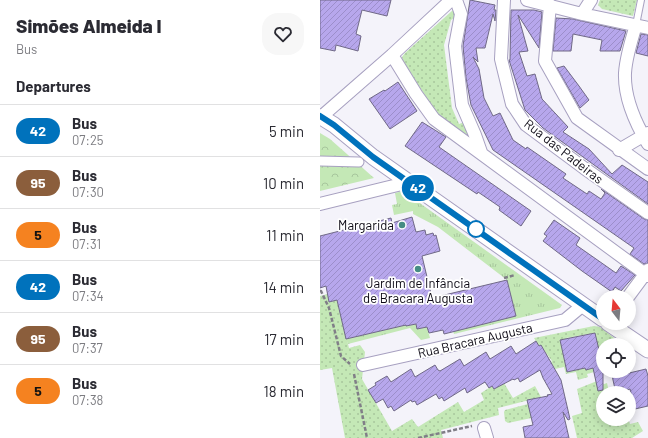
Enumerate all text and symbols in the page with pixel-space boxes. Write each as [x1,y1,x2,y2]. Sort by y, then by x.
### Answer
button: heart [262,13,304,55]
text: Simões Almeida I [16,14,162,37]
text: Bus [16,41,37,57]
text: Departures [16,77,91,95]
text: Bus [72,114,97,132]
street label: Rua das Padeiras [521,115,607,187]
text: 42 [30,122,46,139]
text: 5 min [269,122,304,140]
text: 07:25 [72,132,104,148]
text: Bus [72,166,97,184]
text: 95 [31,174,45,191]
text: 10 min [263,174,304,192]
line badge: 42 [400,175,436,201]
text: 42 [410,179,426,196]
text: 07:30 [72,184,104,200]
place label: Margarida [338,217,394,233]
text: Bus [72,218,97,236]
marker: Margarida [397,220,407,230]
unlabelled marker [467,220,485,238]
text: 5 [34,226,42,243]
text: 11 min [266,226,304,244]
text: 07:31 [72,236,101,252]
marker: Jardim de Infância de Bracara Augusta [413,264,423,274]
text: Bus [72,270,97,288]
place label: Jardim de Infância de Bracara Augusta [363,275,473,306]
text: 42 [30,278,46,295]
text: 14 min [263,278,304,296]
text: 07:34 [72,288,104,304]
north arrow [596,290,636,330]
map controls [596,290,636,426]
street label: Rua Bracara Augusta [416,319,534,361]
text: Bus [72,322,97,340]
text: 95 [31,330,45,347]
text: 17 min [264,330,304,348]
button: locate [596,338,636,378]
text: 07:37 [72,340,103,356]
text: Bus [72,374,97,392]
text: 5 [34,382,42,399]
text: 18 min [264,382,304,400]
button: layers [596,386,636,426]
text: 07:38 [72,392,103,408]

